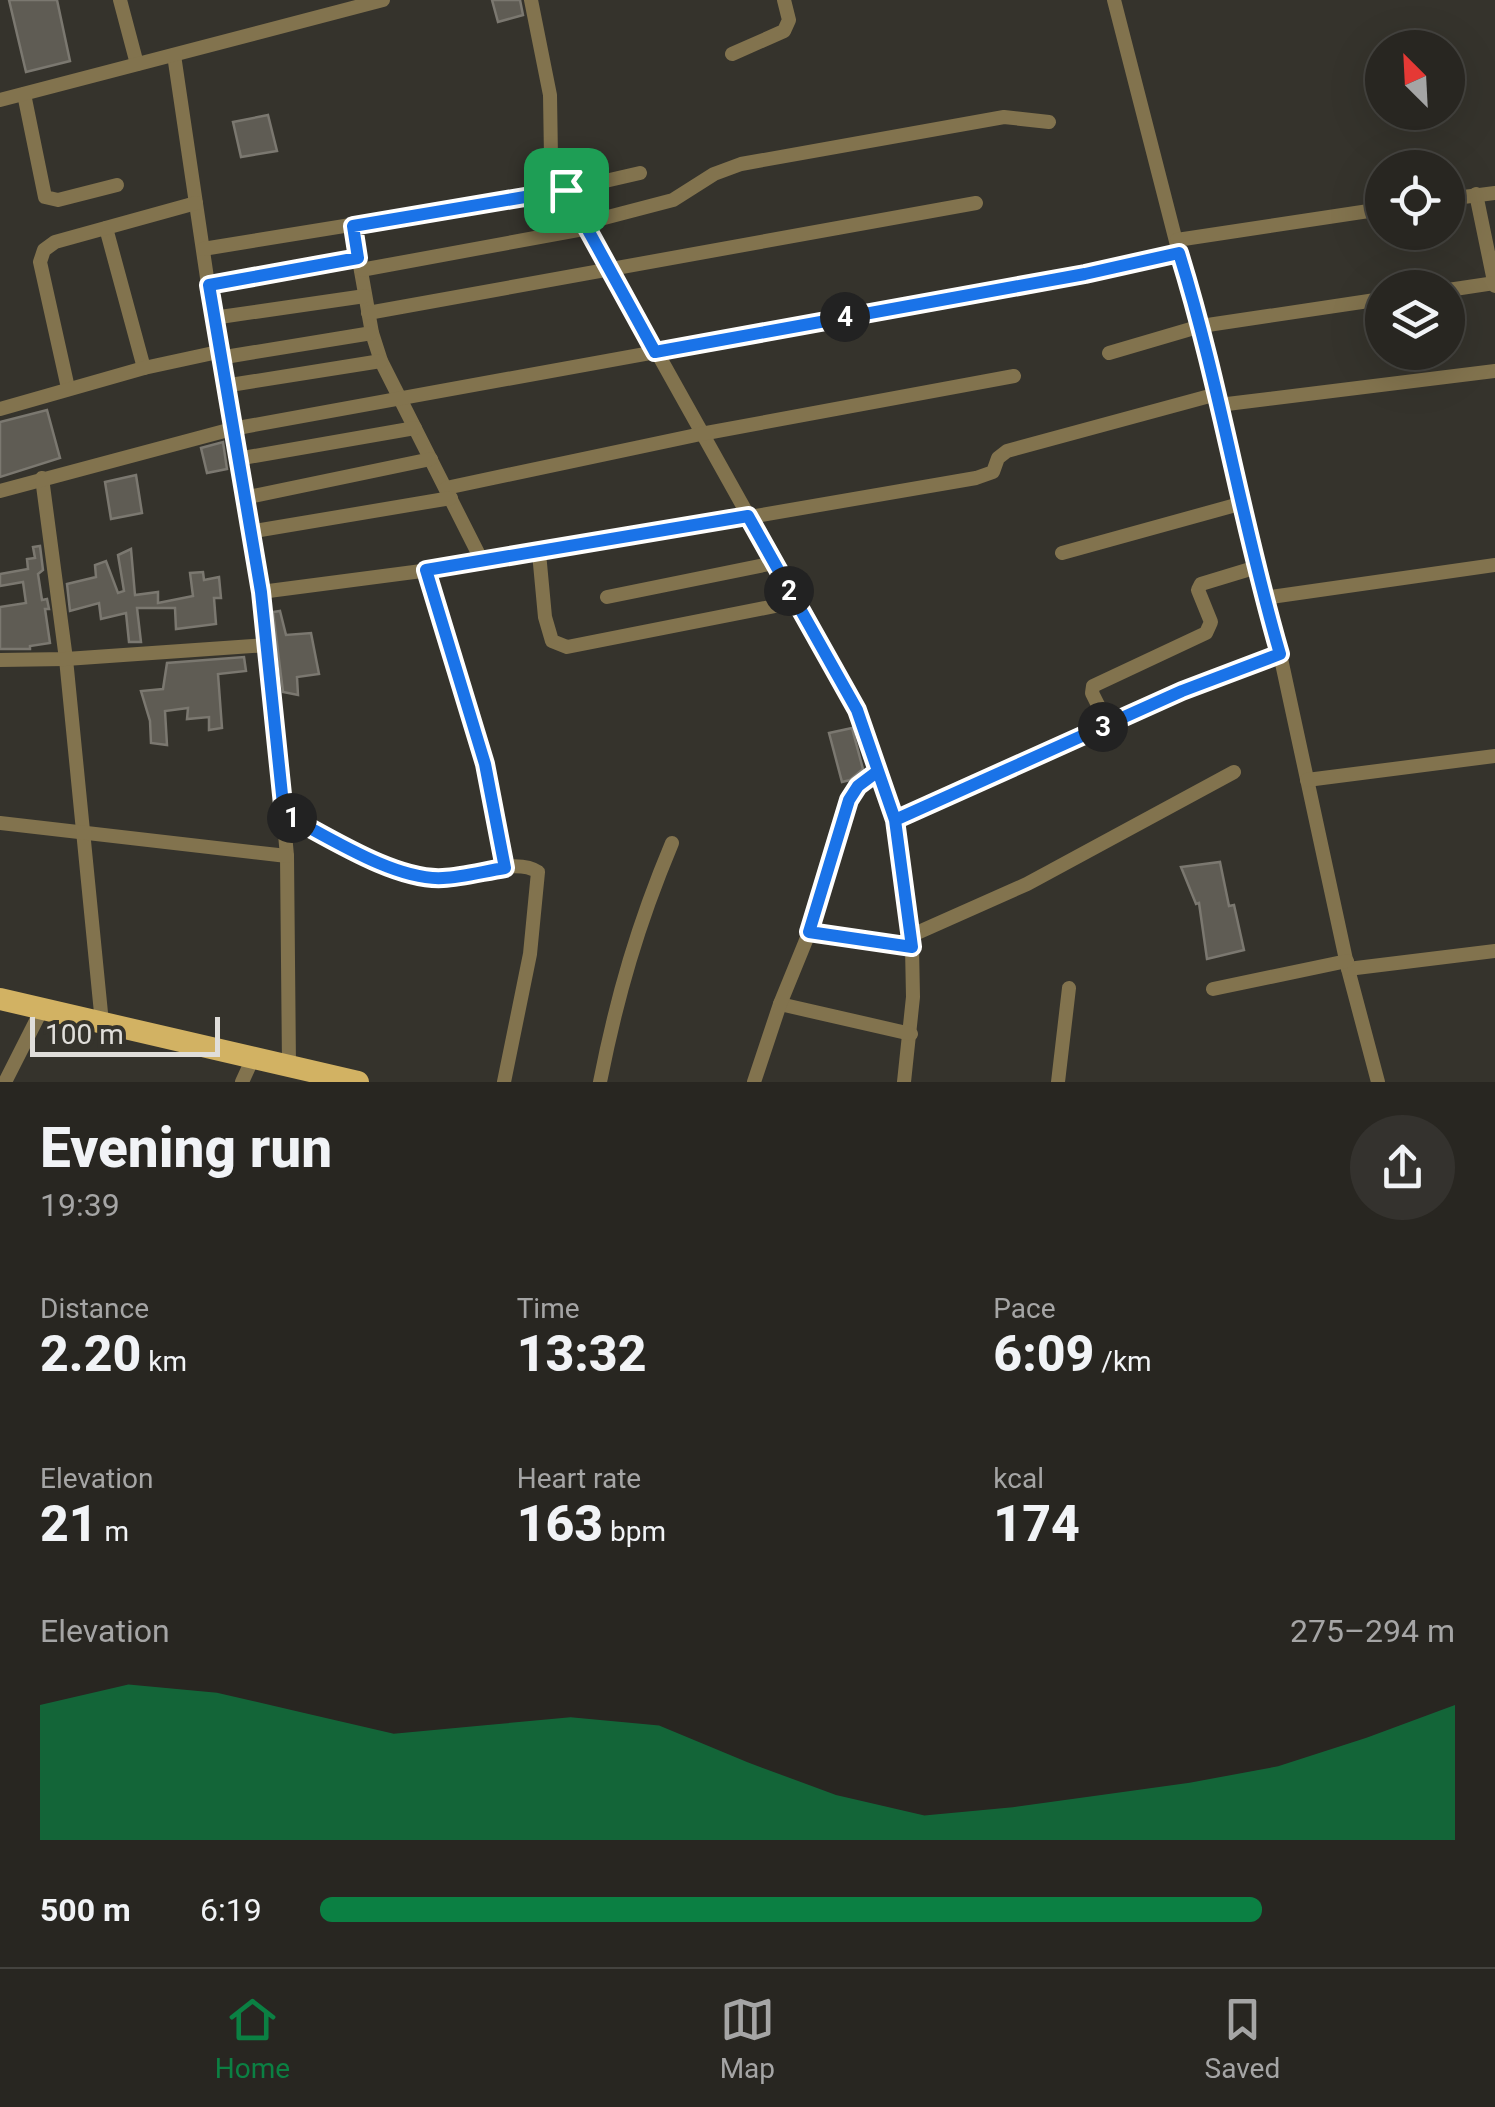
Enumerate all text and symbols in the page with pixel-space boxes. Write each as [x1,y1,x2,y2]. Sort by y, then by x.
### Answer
north arrow [1365,30,1465,130]
map controls [1365,30,1465,370]
pin [524,148,609,233]
button: locate [1365,150,1465,250]
icon: arrive [539,163,594,218]
button: layers [1365,270,1465,370]
pin: 4 [820,292,870,342]
text: 4 [837,300,853,333]
pin: 2 [764,566,814,616]
text: 2 [781,574,797,607]
pin: 3 [1078,702,1128,752]
text: 3 [1095,710,1111,743]
pin: 1 [267,793,317,843]
text: 1 [284,801,300,834]
scale bar [30,1012,220,1056]
text: 100 m [45,1018,124,1051]
button: share [1350,1115,1455,1220]
text: Evening run [40,1116,332,1180]
text: 19:39 [40,1186,120,1224]
text: Distance [40,1292,149,1325]
text: Time [517,1292,580,1325]
text: Pace [993,1292,1056,1325]
text: 2.20 [40,1325,141,1383]
text: 13:32 [517,1325,647,1383]
text: 6:09 [993,1325,1094,1383]
text: km [141,1345,187,1378]
text: /km [1094,1345,1152,1378]
text: Elevation [40,1462,153,1495]
text: Heart rate [517,1462,641,1495]
text: kcal [993,1462,1044,1495]
text: 21 [40,1495,98,1553]
text: 163 [517,1495,603,1553]
text: 174 [993,1495,1080,1553]
text: m [98,1515,129,1548]
text: bpm [603,1515,666,1548]
text: Elevation [40,1612,170,1650]
text: 275–294 m [1290,1612,1455,1650]
text: 500 m [40,1891,131,1929]
text: 6:19 [200,1891,262,1929]
tab: Home [215,1992,290,2085]
tab: Map [720,1992,775,2085]
tab: Saved [1205,1992,1280,2085]

